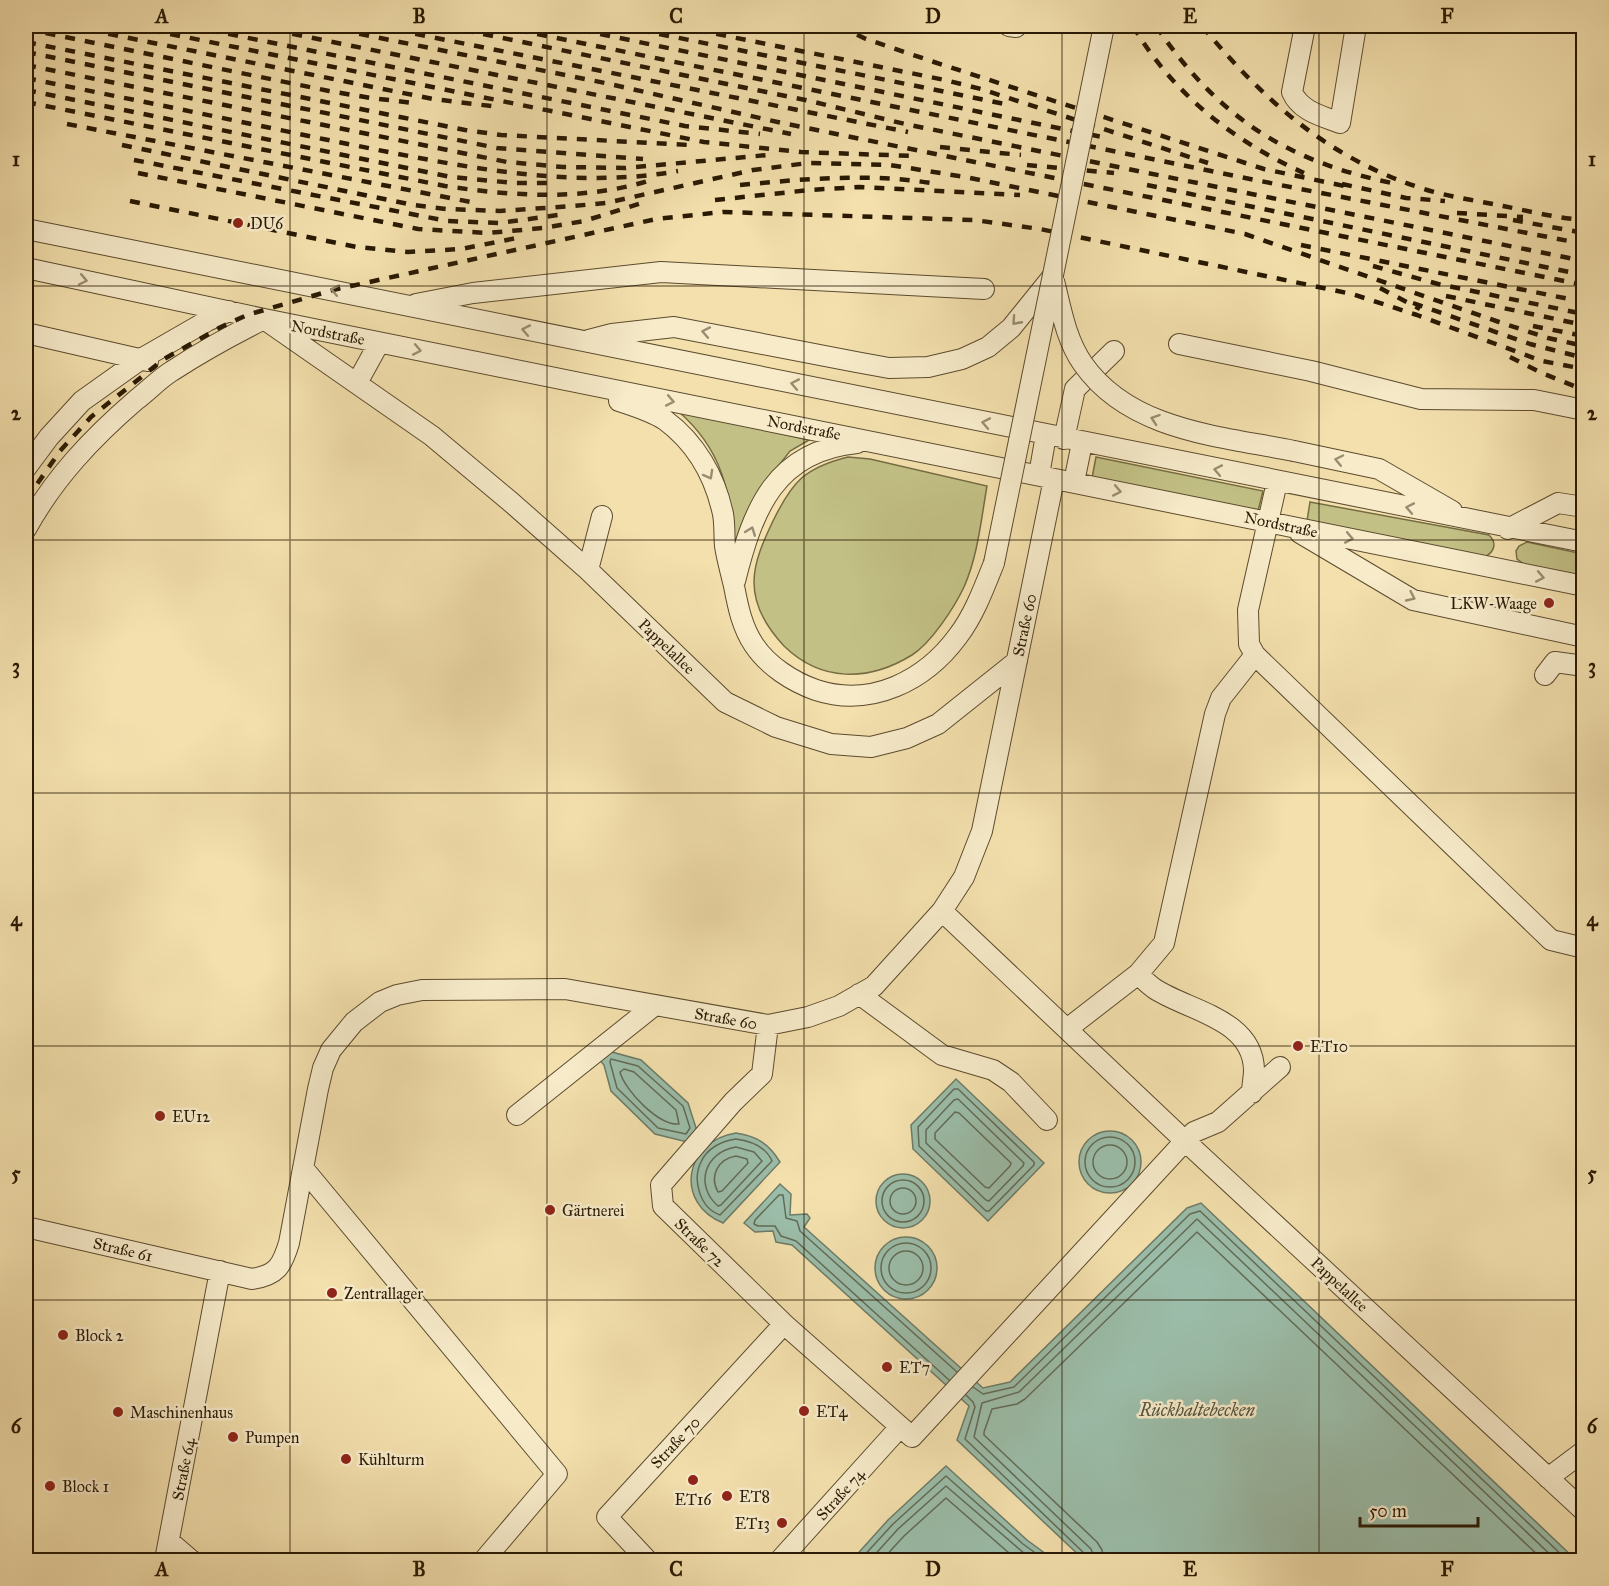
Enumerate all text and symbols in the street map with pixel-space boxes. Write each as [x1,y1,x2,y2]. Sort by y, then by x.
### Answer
text: A [153,4,169,28]
text: B [412,4,426,28]
text: C [669,4,683,28]
text: D [925,4,941,28]
text: E [1183,4,1198,28]
text: F [1440,4,1454,28]
text: 1 [12,147,20,171]
text: 1 [1588,147,1596,171]
place label: DU6 [250,214,284,233]
marker: DU6 [231,216,245,230]
one-way arrow [77,273,87,286]
one-way arrow [330,285,340,298]
one-way arrow [1012,315,1023,325]
street label: Nordstraße [289,316,367,349]
one-way arrow [521,324,531,337]
one-way arrow [701,327,711,339]
one-way arrow [412,343,422,356]
one-way arrow [790,378,800,391]
one-way arrow [665,394,675,407]
text: 2 [11,401,22,425]
text: 2 [1587,401,1598,425]
street label: Nordstraße [765,411,843,444]
one-way arrow [1150,413,1161,426]
one-way arrow [981,417,991,430]
one-way arrow [1334,454,1344,467]
one-way arrow [1214,464,1224,477]
one-way arrow [702,468,713,479]
one-way arrow [1111,484,1121,497]
one-way arrow [1405,502,1415,515]
street label: Nordstraße [1242,507,1320,542]
one-way arrow [744,526,756,537]
one-way arrow [1343,531,1353,544]
one-way arrow [1535,570,1545,583]
one-way arrow [1404,590,1415,602]
street label: Straße 60 [1009,592,1040,658]
place label: LKW-Waage [1450,594,1537,614]
marker: LKW-Waage [1542,596,1556,610]
street label: Pappelallee [634,615,699,678]
text: 3 [12,654,20,679]
text: 3 [1588,654,1596,679]
text: 4 [10,907,22,932]
text: 4 [1586,907,1598,932]
street label: Straße 60 [693,1004,759,1033]
place label: ET10 [1310,1037,1348,1056]
marker: ET10 [1291,1039,1305,1053]
place label: EU12 [172,1107,210,1126]
marker: EU12 [153,1109,167,1123]
text: 5 [11,1161,21,1185]
text: 5 [1587,1161,1597,1185]
place label: Gärtnerei [562,1201,625,1220]
marker: Gärtnerei [543,1203,557,1217]
street label: Straße 72 [671,1214,729,1271]
street label: Straße 61 [91,1233,154,1266]
street label: Pappelallee [1307,1253,1372,1316]
place label: Zentrallager [344,1284,423,1304]
marker: Zentrallager [325,1286,339,1300]
place label: Block 2 [75,1326,124,1345]
marker: Block 2 [56,1328,70,1342]
place label: ET7 [899,1358,930,1377]
marker: ET7 [880,1360,894,1374]
water label: Rückhaltebecken [1138,1399,1255,1421]
place label: ET4 [816,1402,848,1421]
place label: Maschinenhaus [130,1403,233,1422]
marker: ET4 [797,1404,811,1418]
marker: Maschinenhaus [111,1405,125,1419]
street label: Straße 70 [647,1413,704,1472]
text: 6 [11,1414,23,1438]
text: 6 [1587,1414,1599,1438]
place label: Pumpen [245,1428,300,1447]
marker: Pumpen [226,1430,240,1444]
street label: Straße 64 [168,1435,199,1502]
place label: Kühlturm [358,1450,425,1469]
marker: Kühlturm [339,1452,353,1466]
street label: Straße 74 [812,1464,869,1524]
marker: ET16 [686,1473,700,1487]
place label: Block 1 [62,1477,109,1496]
marker: Block 1 [43,1479,57,1493]
place label: ET8 [739,1487,770,1506]
marker: ET8 [720,1489,734,1503]
place label: ET16 [675,1490,712,1509]
scale bar [1360,1490,1478,1528]
text: 50 m [1369,1500,1407,1522]
place label: ET13 [735,1514,770,1533]
marker: ET13 [775,1516,789,1530]
text: A [153,1557,169,1581]
text: B [412,1557,426,1581]
text: C [669,1557,683,1581]
text: D [925,1557,941,1581]
text: E [1183,1557,1198,1581]
text: F [1440,1557,1454,1581]

